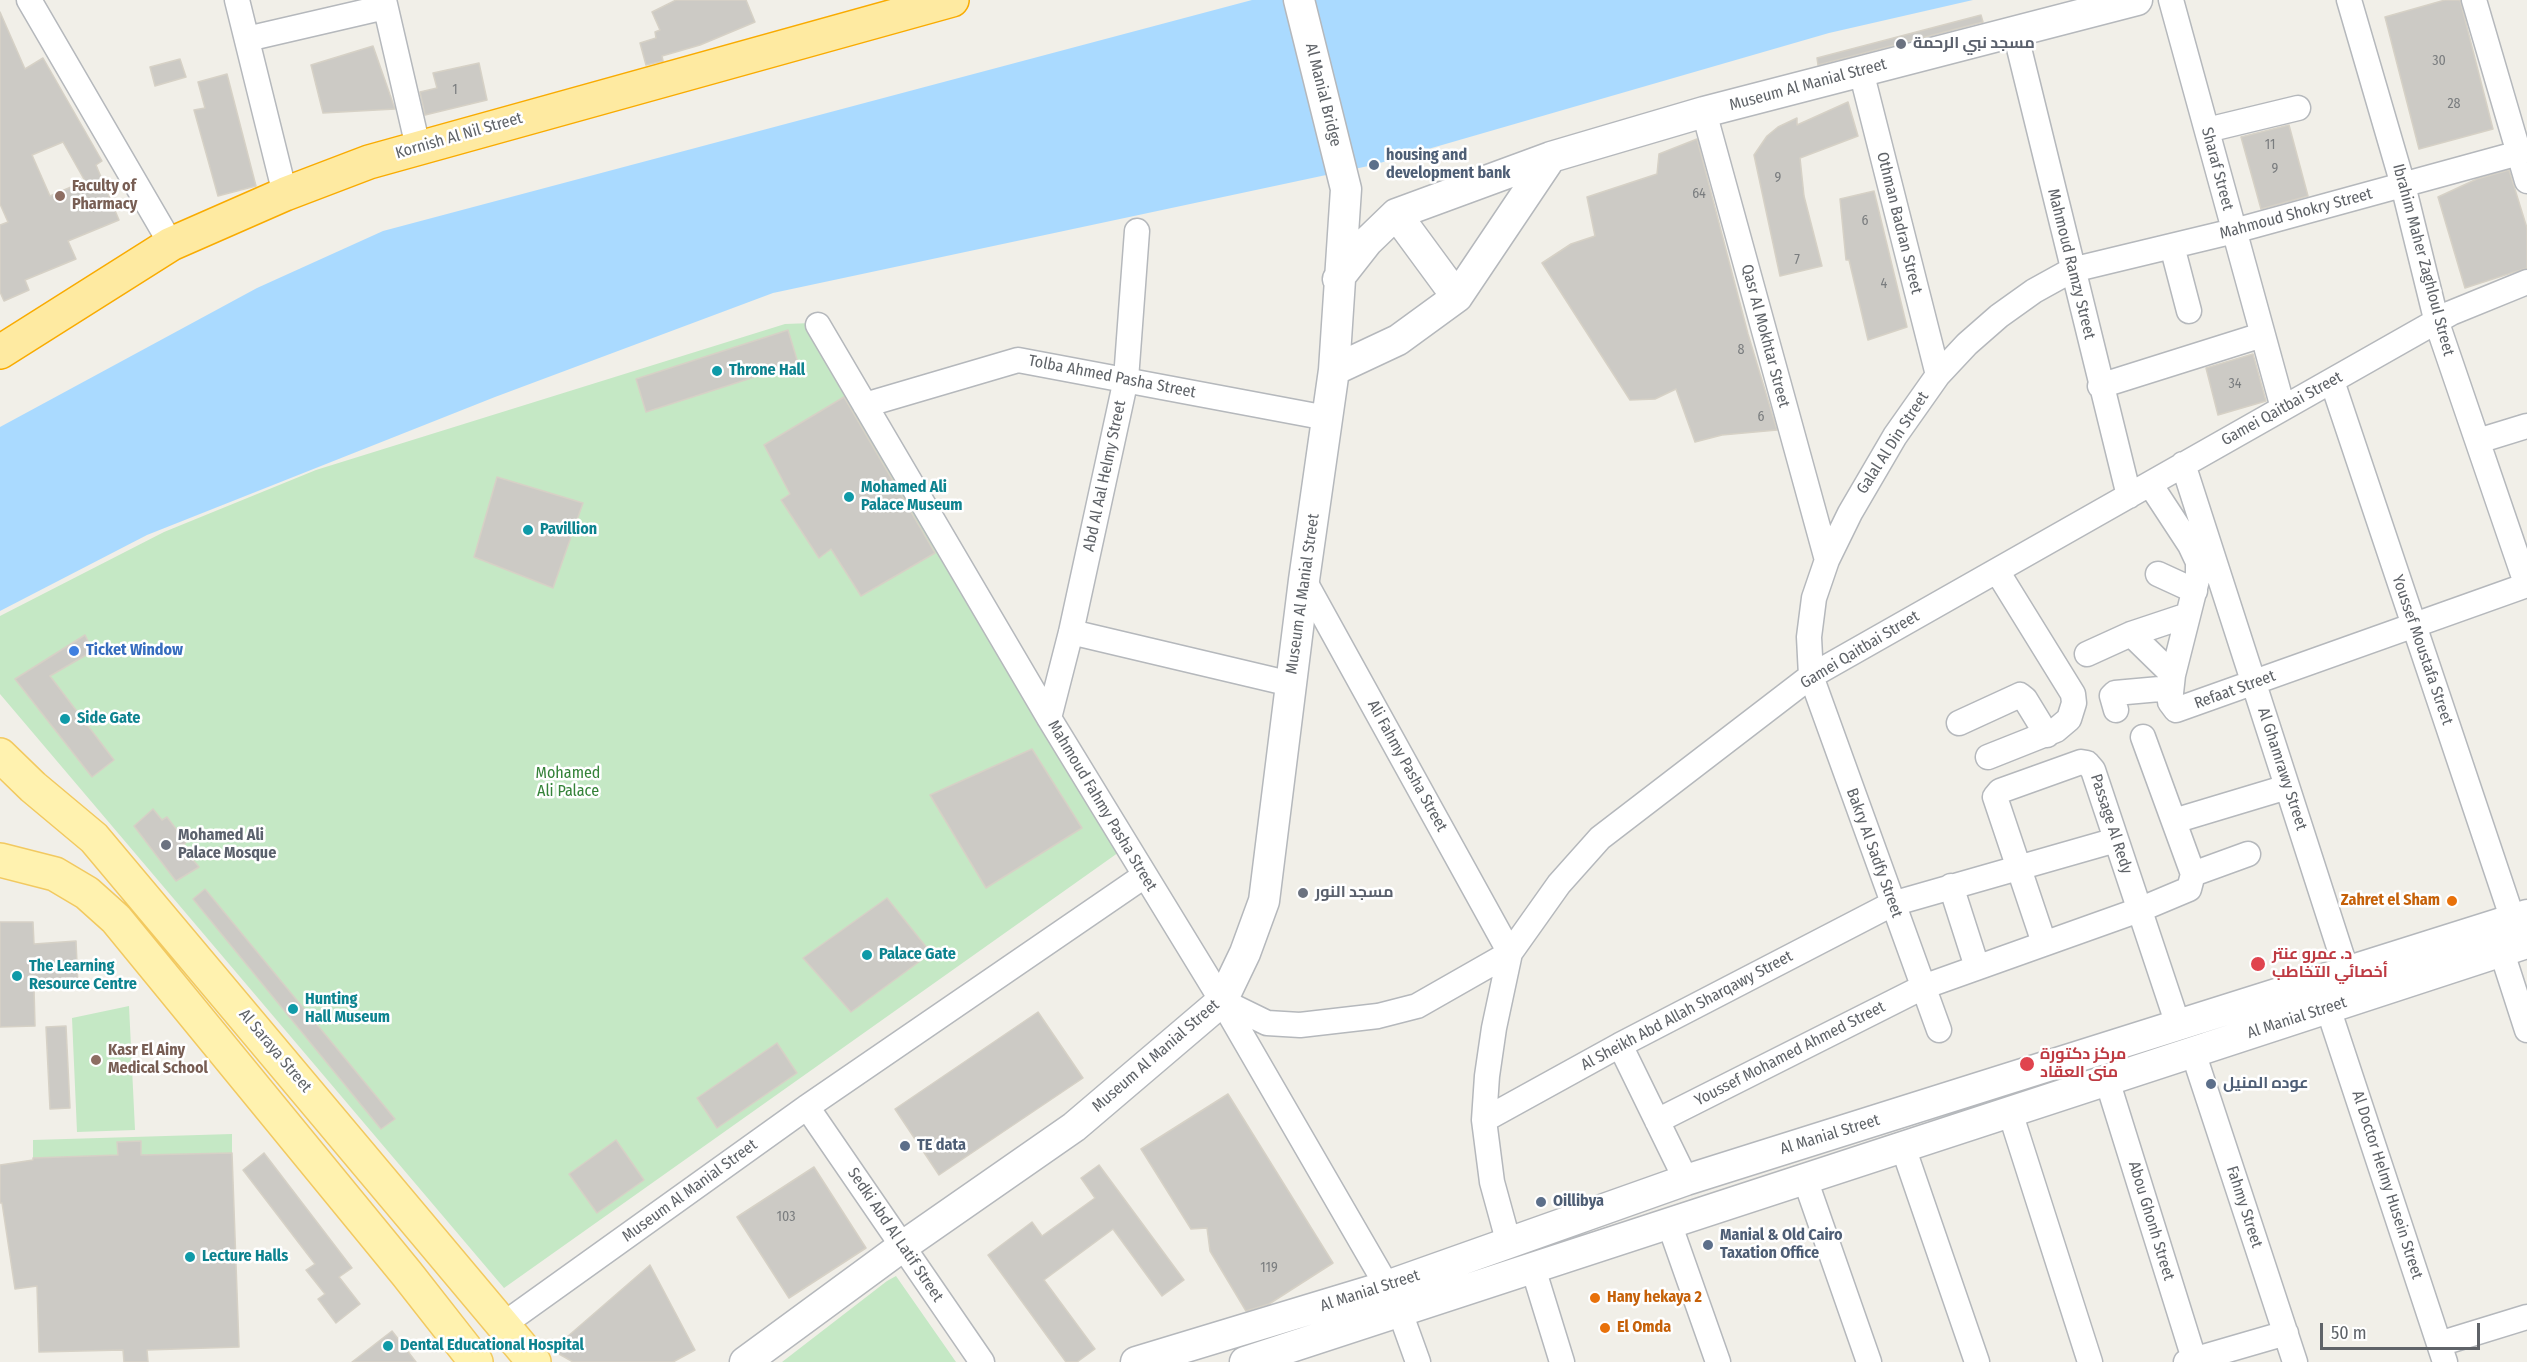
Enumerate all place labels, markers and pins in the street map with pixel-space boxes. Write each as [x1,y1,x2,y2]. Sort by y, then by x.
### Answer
place label: مسجد نبي الرحمة [1913,34,2035,54]
marker: مسجد نبي الرحمة [1894,37,1908,51]
place label: housing and development bank [1386,146,1510,184]
marker: housing and development bank [1367,158,1381,172]
place label: Faculty of Pharmacy [72,177,137,215]
marker: Faculty of Pharmacy [53,189,67,203]
place label: Throne Hall [729,361,805,381]
marker: Throne Hall [710,364,724,378]
place label: Mohamed Ali Palace Museum [861,478,963,516]
marker: Mohamed Ali Palace Museum [842,490,856,504]
place label: Pavillion [540,520,597,540]
marker: Pavillion [521,523,535,537]
place label: Ticket Window [86,641,183,661]
marker: Ticket Window [67,644,81,658]
place label: Side Gate [77,709,140,729]
marker: Side Gate [58,712,72,726]
place label: Mohamed Ali Palace Mosque [178,826,276,864]
marker: Mohamed Ali Palace Mosque [159,838,173,852]
place label: مسجد النور [1315,883,1393,903]
marker: مسجد النور [1296,886,1310,900]
place label: Zahret el Sham [2341,891,2440,911]
marker: Zahret el Sham [2445,894,2459,908]
place label: Palace Gate [879,945,956,965]
place label: د. عمرو عنتر أخصائي التخاطب [2272,945,2388,983]
marker: Palace Gate [860,948,874,962]
marker: د. عمرو عنتر أخصائي التخاطب [2249,955,2267,973]
place label: The Learning Resource Centre [29,957,137,995]
marker: The Learning Resource Centre [10,969,24,983]
place label: Hunting Hall Museum [305,990,390,1028]
marker: Hunting Hall Museum [286,1002,300,1016]
place label: Kasr El Ainy Medical School [108,1041,208,1079]
place label: مركز دكتورة منى العقاد [2040,1045,2126,1083]
marker: Kasr El Ainy Medical School [89,1053,103,1067]
marker: مركز دكتورة منى العقاد [2018,1055,2036,1073]
place label: عوده المنيل [2223,1074,2309,1094]
marker: عوده المنيل [2204,1077,2218,1091]
place label: TE data [917,1136,966,1156]
marker: TE data [898,1139,912,1153]
place label: Oillibya [1553,1192,1604,1212]
marker: Oillibya [1534,1195,1548,1209]
place label: Manial & Old Cairo Taxation Office [1720,1226,1843,1264]
marker: Manial & Old Cairo Taxation Office [1701,1238,1715,1252]
place label: Lecture Halls [202,1247,288,1267]
marker: Lecture Halls [183,1250,197,1264]
place label: Hany hekaya 2 [1607,1288,1702,1308]
marker: Hany hekaya 2 [1588,1291,1602,1305]
place label: El Omda [1617,1318,1671,1338]
marker: El Omda [1598,1321,1612,1335]
place label: Dental Educational Hospital [400,1336,584,1356]
marker: Dental Educational Hospital [381,1339,395,1353]

